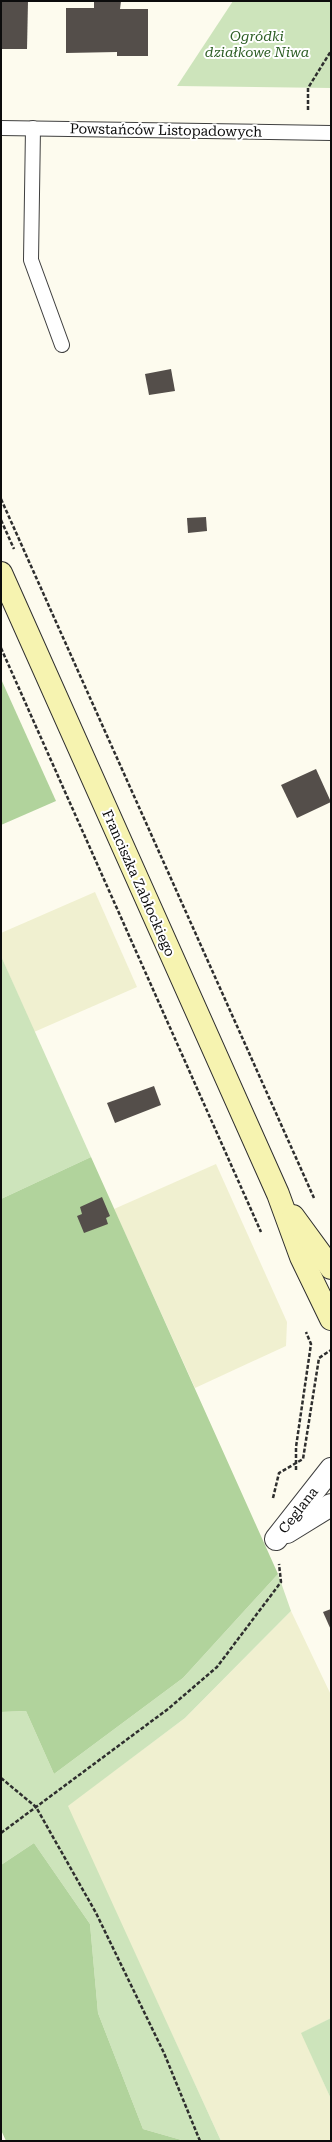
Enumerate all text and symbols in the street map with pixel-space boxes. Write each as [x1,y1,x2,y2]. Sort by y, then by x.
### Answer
park label: Ogródki działkowe Niwa [205,28,309,60]
street label: Powstańców Listopadowych [70,120,262,140]
street label: Franciszka Zabłockiego [99,807,179,959]
street label: Ceglana [275,1483,321,1536]

